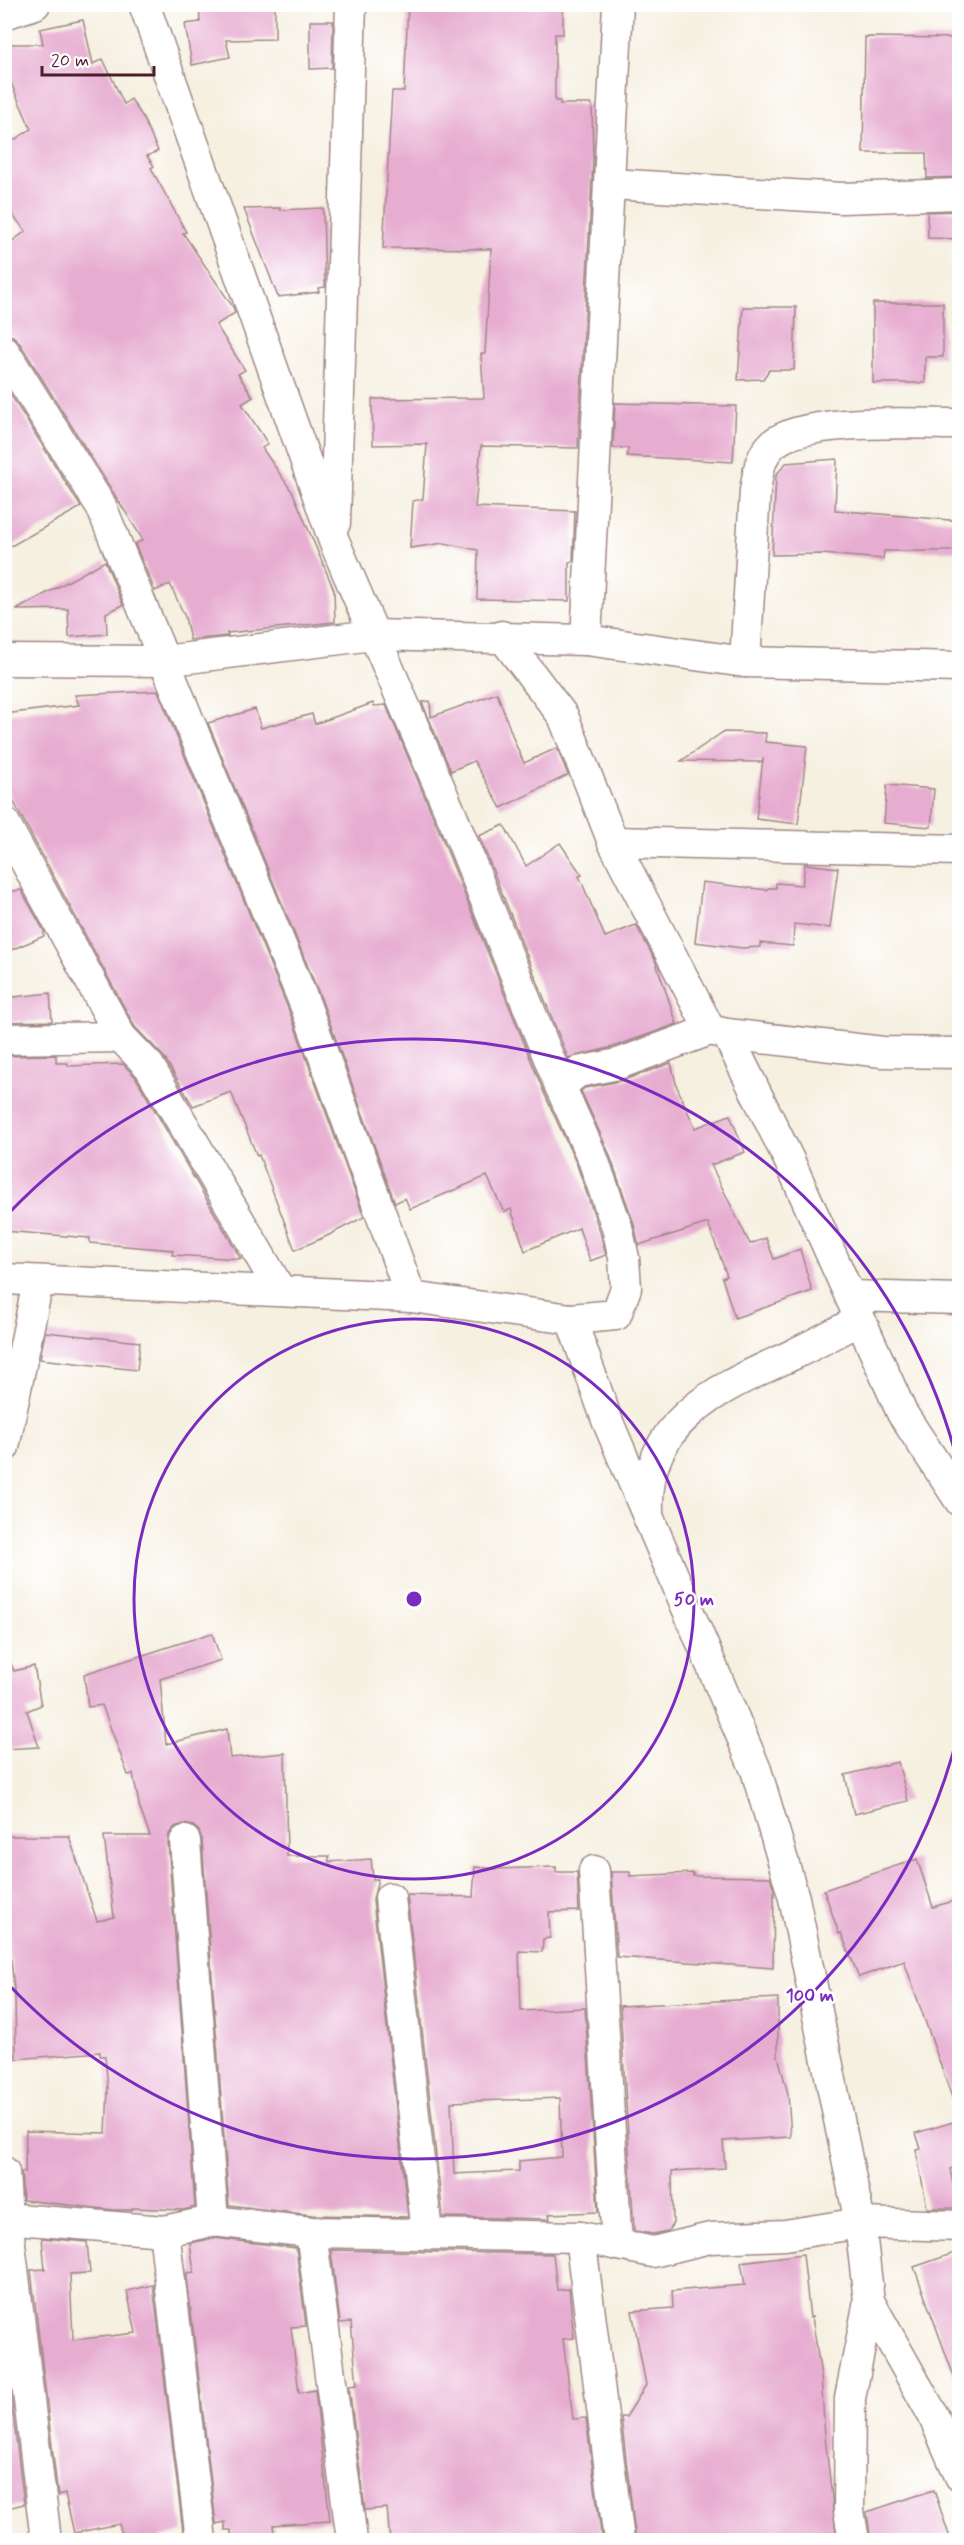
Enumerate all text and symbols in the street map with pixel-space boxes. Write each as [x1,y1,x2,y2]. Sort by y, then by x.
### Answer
scale bar [42,39,154,77]
text: 20 m [51,49,89,73]
text: 50 m [674,1588,714,1612]
centre of rings [404,1589,424,1609]
text: 100 m [786,1984,834,2008]

